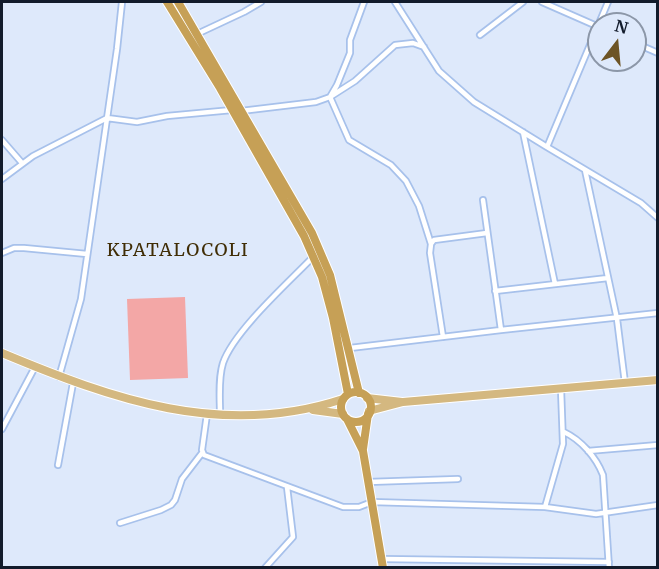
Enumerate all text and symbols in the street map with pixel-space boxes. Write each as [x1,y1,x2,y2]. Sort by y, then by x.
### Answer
north arrow [587,12,647,72]
text: N [613,15,630,38]
district label: KPATALOCOLI [107,240,249,262]

